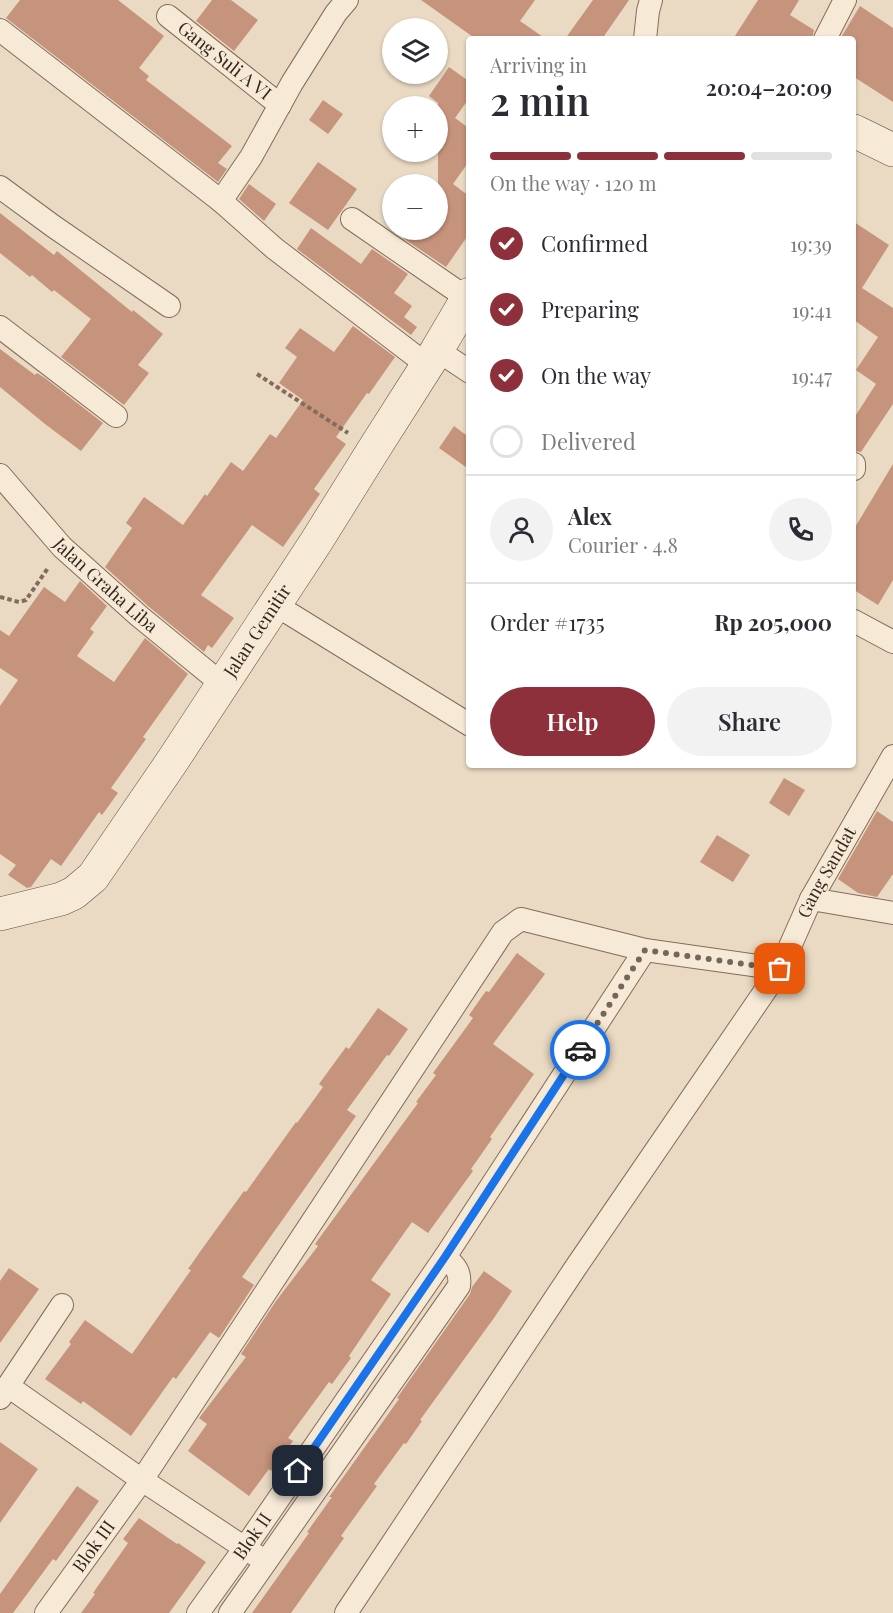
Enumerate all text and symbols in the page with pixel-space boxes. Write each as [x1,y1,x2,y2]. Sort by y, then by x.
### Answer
street label: Gang Suli A VI [173,15,277,105]
map controls [382,18,448,240]
button: layers [382,18,448,84]
text: Arriving in [490,51,587,78]
text: 20:04–20:09 [706,72,832,102]
text: 2 min [490,74,590,126]
button: + [382,96,448,162]
text: On the way · 120 m [490,169,657,196]
button: − [382,174,448,240]
icon: check [490,227,523,260]
text: Confirmed [541,228,648,258]
text: 19:39 [790,230,832,257]
icon: check [490,293,523,326]
text: Preparing [541,294,639,324]
text: 19:41 [792,296,832,323]
icon: check [490,359,523,392]
text: On the way [541,360,651,390]
text: 19:47 [791,362,832,389]
text: Delivered [541,426,636,456]
button: person [490,498,553,561]
button: phone [769,498,832,561]
text: Alex [568,501,612,531]
text: Courier · 4.8 [568,531,678,558]
street label: Jalan Graha Liba [48,532,163,638]
street label: Jalan Gemitir [217,579,296,682]
text: Order #1735 [490,607,605,637]
text: Rp 205,000 [714,607,832,637]
button: Help [490,687,655,756]
button: Share [667,687,832,756]
street label: Gang Sandat [791,821,861,922]
pin [754,943,805,994]
icon: bag [763,952,796,985]
courier [550,1020,610,1080]
icon: car [564,1034,597,1067]
pin [272,1445,323,1496]
icon: home [281,1454,314,1487]
street label: Blok II [227,1508,276,1564]
street label: Blok III [66,1515,120,1577]

